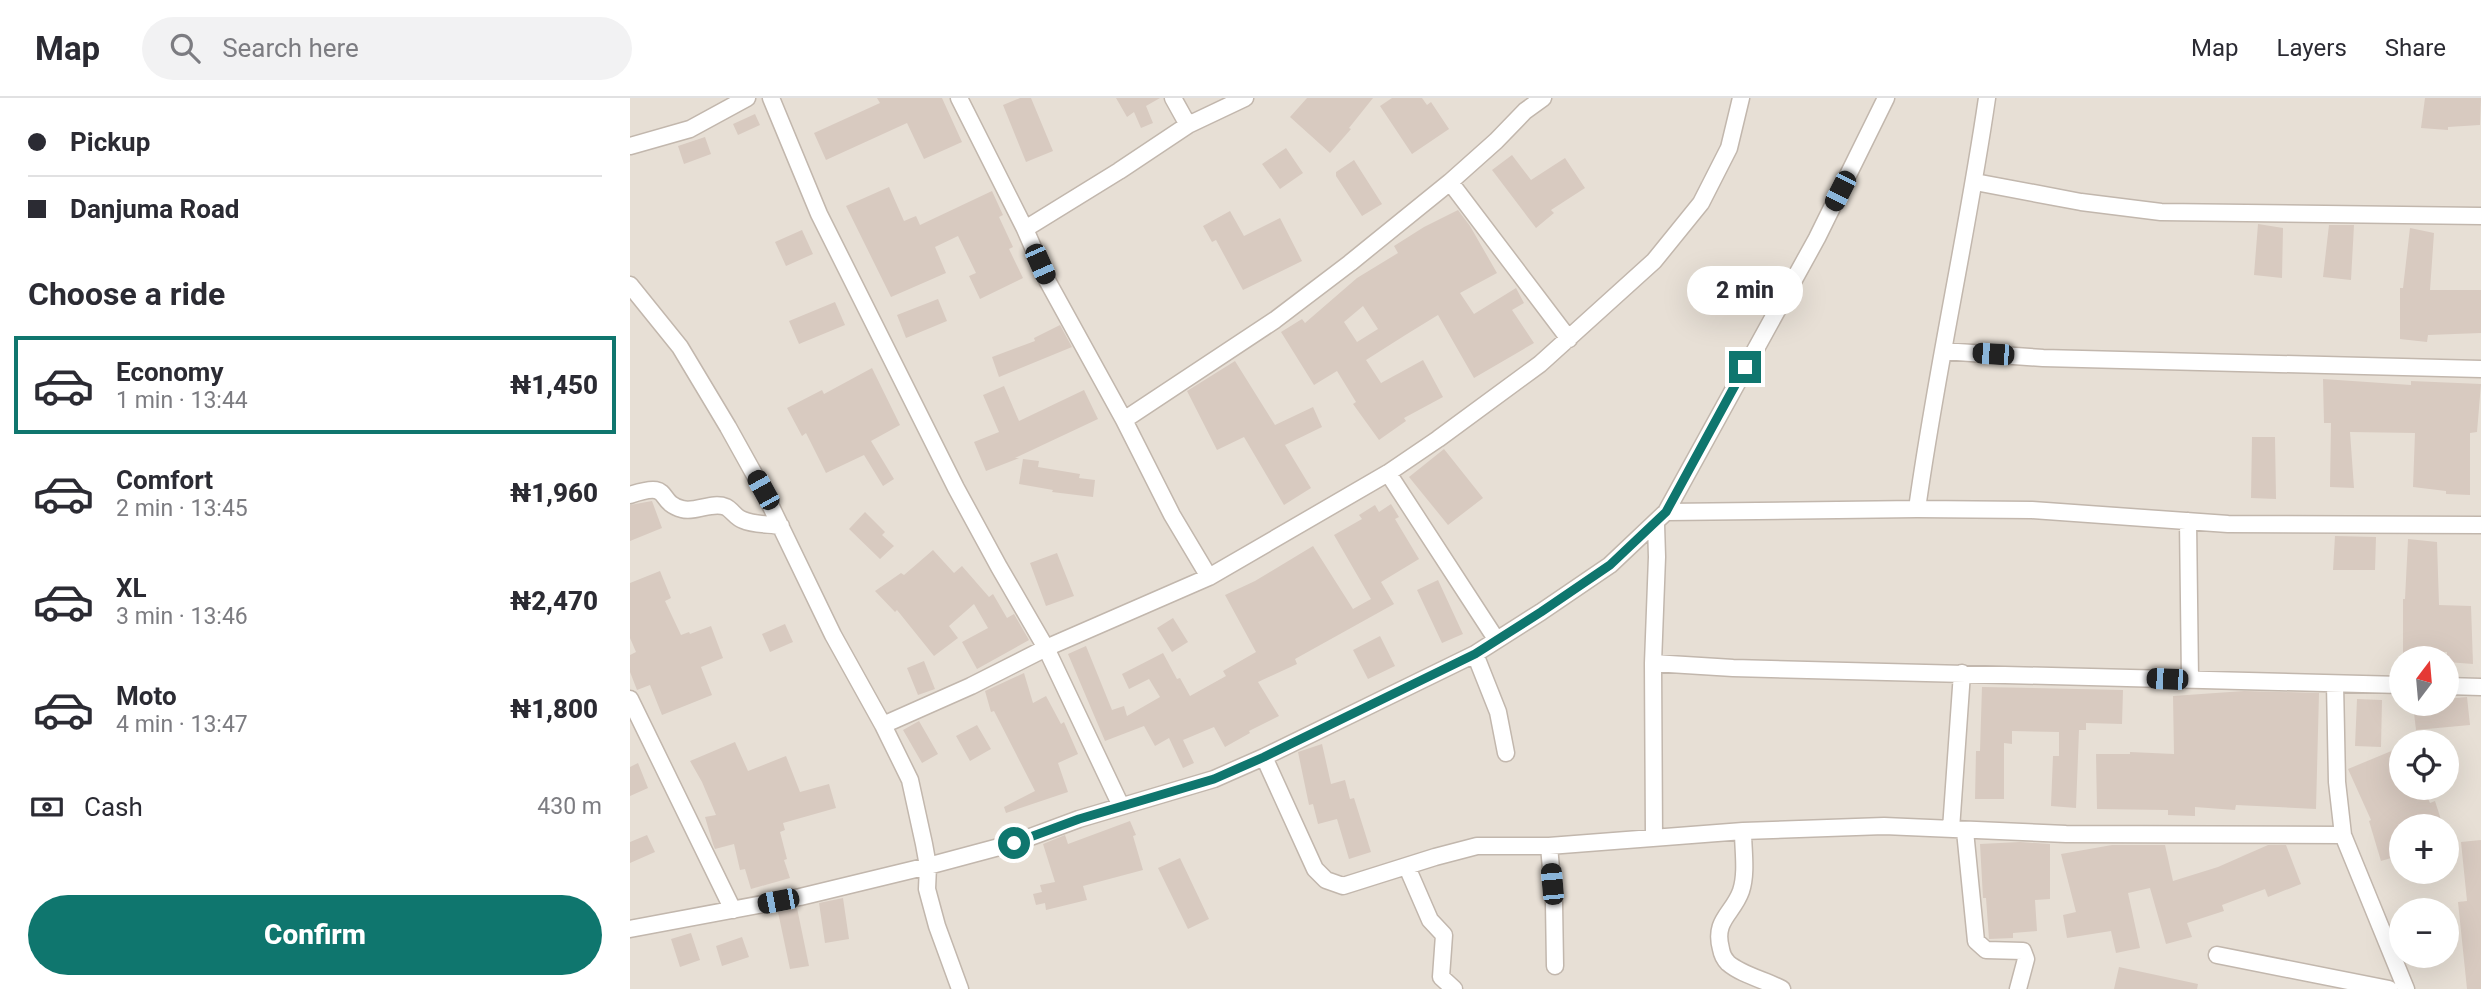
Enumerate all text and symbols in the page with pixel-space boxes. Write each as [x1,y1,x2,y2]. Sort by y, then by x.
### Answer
search box [142,17,632,80]
text: Map [35,29,100,68]
icon: search [166,29,204,67]
text: Search here [222,33,359,63]
text: Map [2191,34,2239,62]
text: Layers [2277,34,2347,62]
text: Share [2385,34,2446,62]
text: Pickup [70,127,150,157]
car [1822,168,1859,214]
text: Danjuma Road [70,194,240,224]
car [1022,241,1059,287]
callout: 2 min [1687,266,1803,314]
text: Choose a ride [28,275,225,313]
text: 2 min [1716,277,1774,304]
car [1972,342,2015,366]
route end [1729,351,1761,383]
icon: car [32,354,95,417]
text: Economy [116,357,223,387]
text: ₦1,450 [510,370,598,400]
text: 1 min · 13:44 [116,387,248,414]
icon: car [32,462,95,525]
text: Comfort [116,465,213,495]
car [744,467,783,513]
text: ₦1,960 [510,478,598,508]
text: 2 min · 13:45 [116,495,248,522]
icon: car [32,570,95,633]
text: XL [116,573,147,603]
text: ₦2,470 [510,586,598,616]
text: 3 min · 13:46 [116,603,248,630]
north arrow [2389,646,2459,716]
map controls [2389,646,2459,968]
car [2146,668,2189,690]
icon: car [32,678,95,741]
text: Moto [116,681,177,711]
text: ₦1,800 [510,694,598,724]
text: 4 min · 13:47 [116,711,248,738]
button: locate [2389,730,2459,800]
icon: cash [28,788,66,826]
text: Cash [84,792,143,822]
text: 430 m [537,793,602,820]
button: + [2389,814,2459,884]
route start [998,827,1030,859]
car [1540,862,1565,906]
car [756,887,801,915]
button: Confirm [28,895,602,975]
button: − [2389,898,2459,968]

